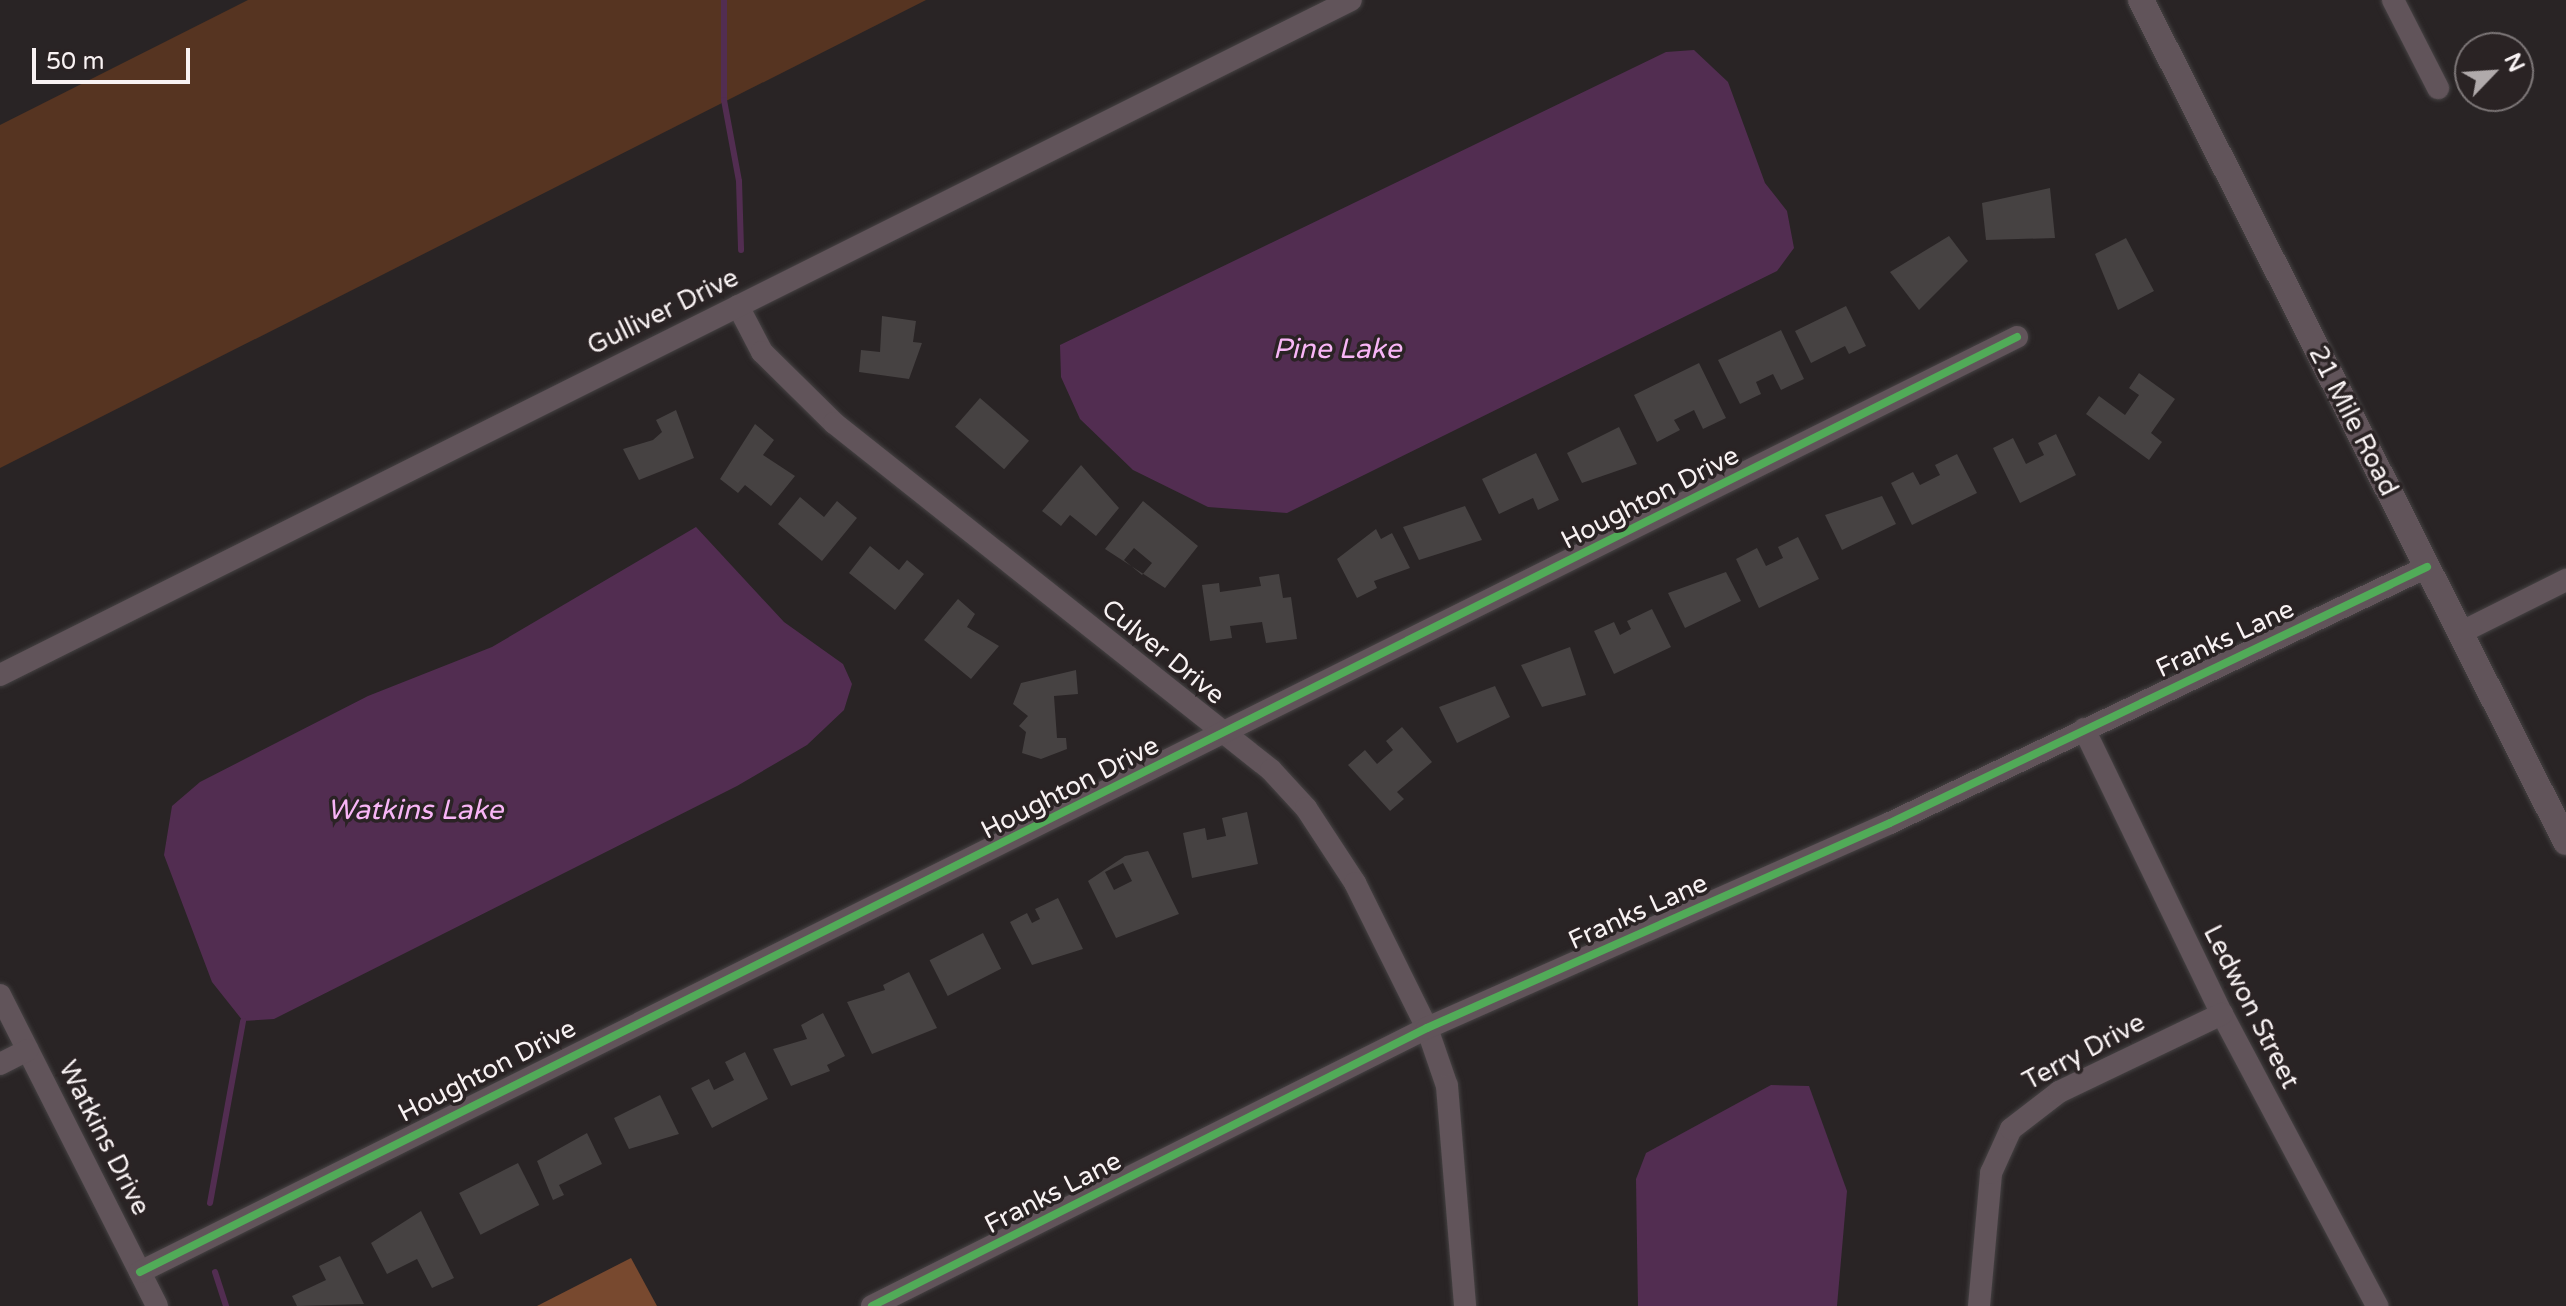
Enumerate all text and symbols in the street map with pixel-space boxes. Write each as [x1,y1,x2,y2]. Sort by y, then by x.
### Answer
scale bar [36,32,194,82]
north arrow [2454,32,2534,112]
text: 50 m [46,47,104,76]
text: N [2498,49,2529,76]
street label: Gulliver Drive [582,262,744,362]
water label: Pine Lake [1273,332,1401,366]
street label: 21 Mile Road [2302,341,2404,501]
street label: Houghton Drive [1556,440,1744,556]
street label: Culver Drive [1095,593,1231,711]
street label: Franks Lane [2151,593,2299,685]
street label: Houghton Drive [976,730,1164,846]
water label: Watkins Lake [327,793,503,827]
street label: Franks Lane [1564,867,1712,957]
street label: Ledwon Street [2196,920,2306,1094]
street label: Terry Drive [2018,1007,2150,1097]
street label: Houghton Drive [393,1013,581,1129]
street label: Watkins Drive [52,1056,156,1220]
street label: Franks Lane [980,1145,1126,1241]

